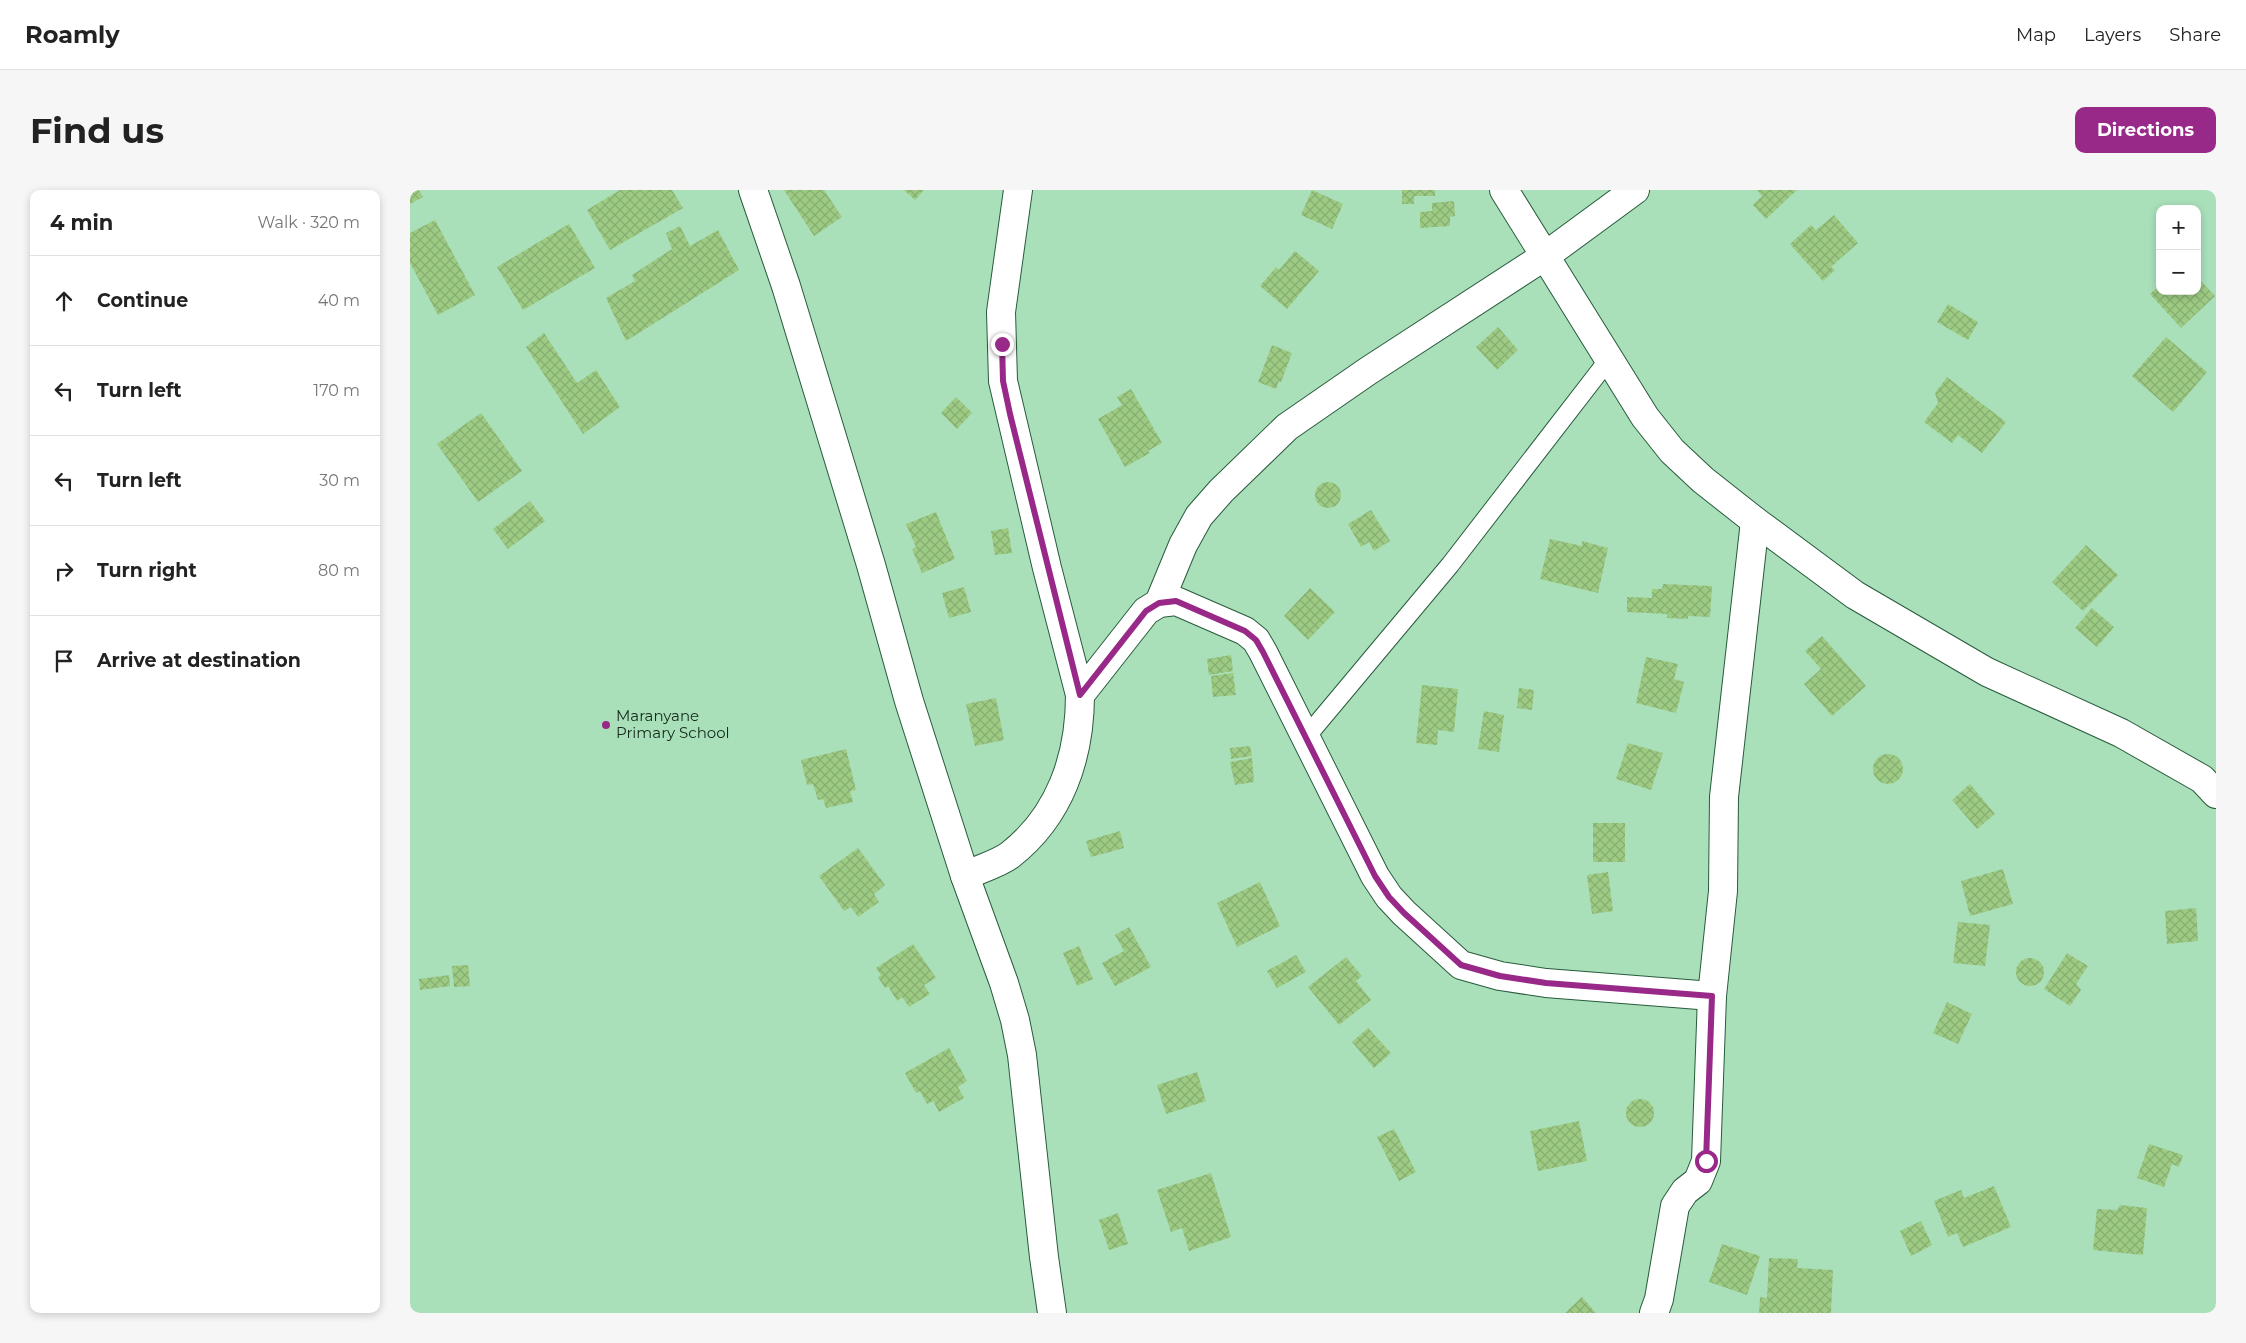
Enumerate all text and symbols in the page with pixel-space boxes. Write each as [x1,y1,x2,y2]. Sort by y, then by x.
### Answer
text: Roamly [25,20,120,49]
text: Map [2016,24,2056,46]
text: Layers [2084,24,2141,46]
text: Share [2169,24,2221,46]
button: Directions [2075,107,2216,153]
text: Find us [30,109,164,152]
map controls [2156,205,2201,295]
button: + [2156,205,2201,250]
text: 4 min [50,210,113,235]
text: Walk · 320 m [258,213,360,232]
button: − [2156,250,2201,295]
icon: ahead [50,287,78,315]
text: Continue [97,289,188,312]
text: 40 m [318,291,360,310]
route end [991,333,1014,356]
icon: left [50,377,78,405]
text: Turn left [97,379,182,402]
text: 170 m [313,381,360,400]
icon: left [50,467,78,495]
text: Turn left [97,469,182,492]
text: 30 m [319,471,360,490]
icon: right [50,557,78,585]
text: Turn right [97,559,197,582]
text: 80 m [318,561,360,580]
icon: arrive [50,647,78,675]
text: Arrive at destination [97,649,301,672]
place label: Maranyane Primary School [616,706,730,742]
marker: Maranyane Primary School [600,719,612,731]
route start [1695,1150,1718,1173]

